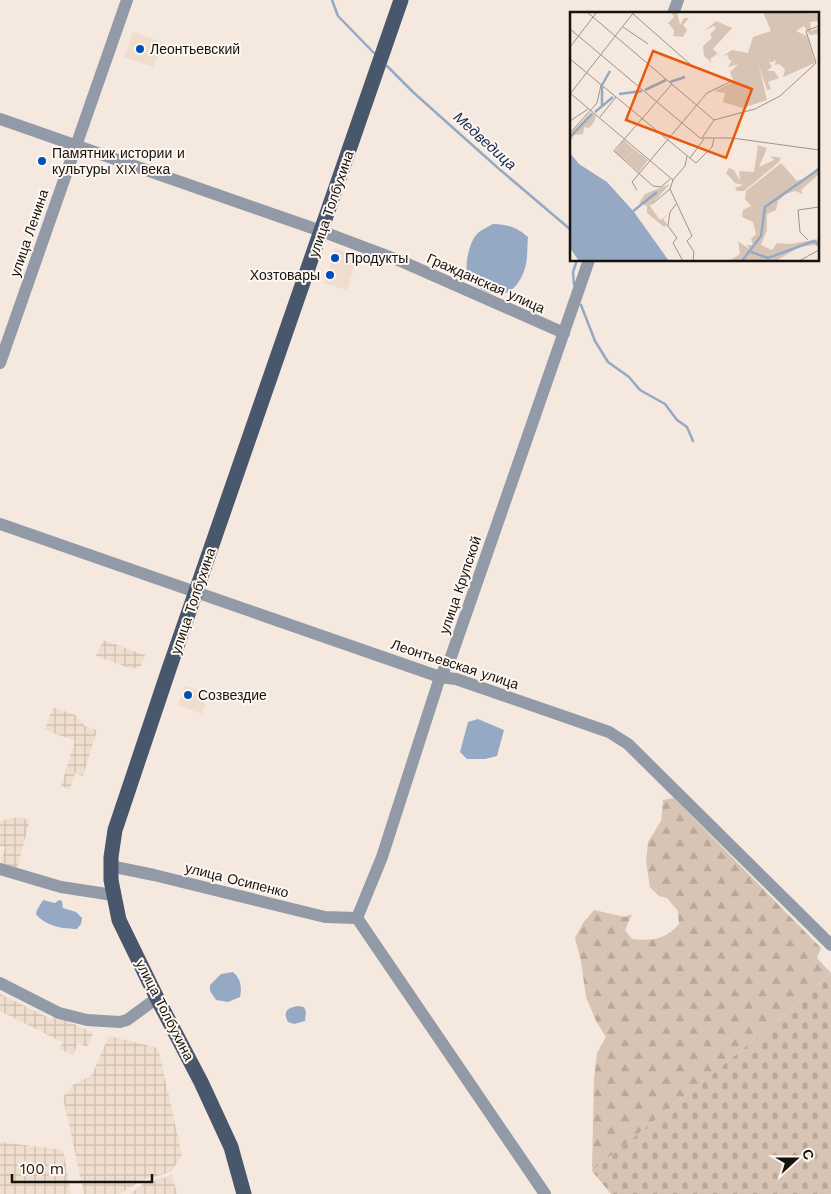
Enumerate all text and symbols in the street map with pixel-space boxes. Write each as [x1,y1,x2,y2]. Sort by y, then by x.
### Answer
inset map [570,12,818,261]
place label: Леонтьевский [150,41,240,57]
marker: Леонтьевский [134,43,146,55]
water label: Медведица [450,108,520,174]
place label: Памятник истории и культуры XIX века [52,145,185,177]
street label: улица Толбухина [305,149,357,259]
marker: Памятник истории и культуры XIX века [36,155,48,167]
street label: улица Ленина [7,187,51,279]
place label: Продукты [345,250,408,266]
street label: Гражданская улица [425,250,548,316]
marker: Продукты [329,252,341,264]
place label: Хозтовары [250,267,320,283]
marker: Хозтовары [324,269,336,281]
street label: улица Крупской [436,534,484,636]
street label: улица Толбухина [167,546,219,656]
street label: Леонтьевская улица [389,636,521,692]
place label: Созвездие [198,687,267,703]
marker: Созвездие [182,689,194,701]
street label: улица Осипенко [184,859,291,901]
street label: улица Толбухина [133,957,198,1063]
north arrow [771,1134,821,1184]
text: С [799,1147,817,1162]
scale bar [12,1152,152,1184]
text: 100 m [20,1160,64,1178]

